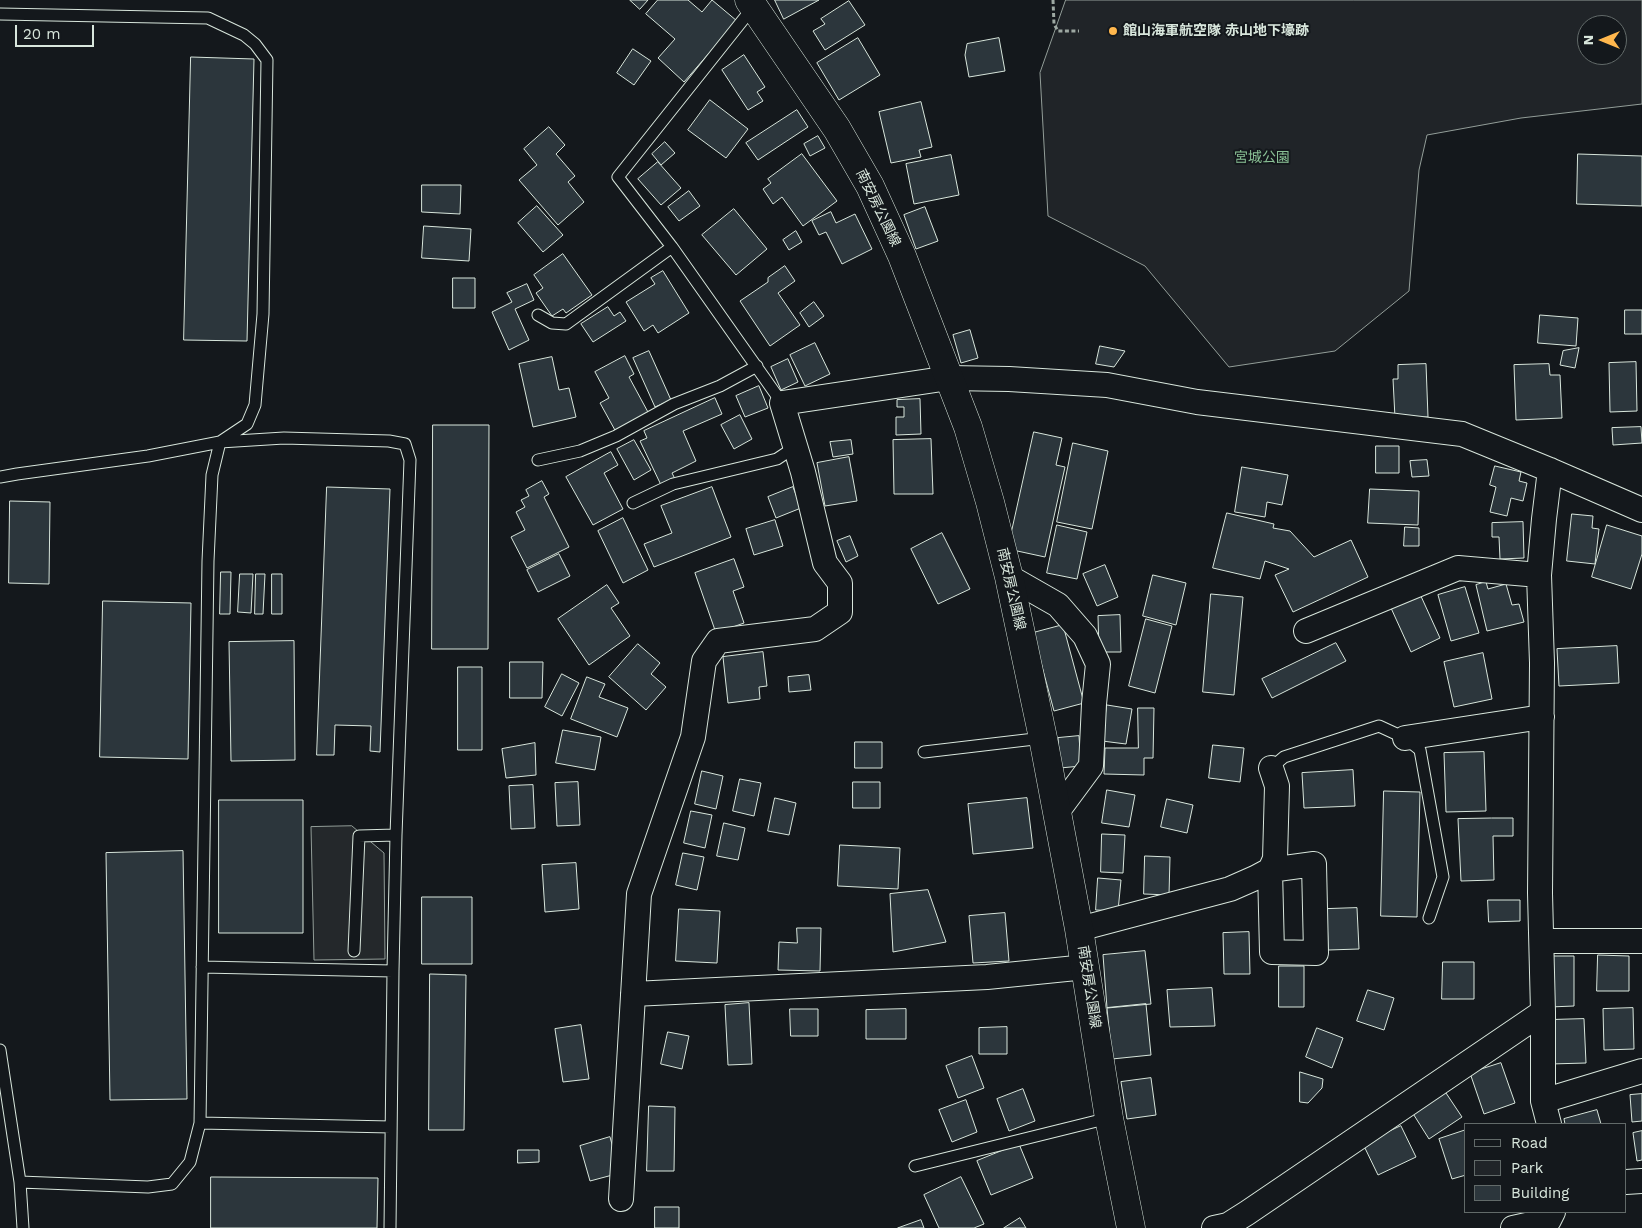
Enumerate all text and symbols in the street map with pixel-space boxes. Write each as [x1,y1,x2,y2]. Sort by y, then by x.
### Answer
scale bar [18,15,96,47]
north arrow [1577,15,1627,65]
place label: 館山海軍航空隊 赤山地下壕跡 [1123,23,1309,39]
text: 20 m [23,25,61,43]
marker: 館山海軍航空隊 赤山地下壕跡 [1107,25,1119,37]
text: N [1580,35,1596,45]
park label: 宮城公園 [1234,150,1290,166]
street label: 南安房公園線 [852,167,904,249]
street label: 南安房公園線 [993,546,1029,632]
street label: 南安房公園線 [1074,944,1104,1030]
legend [1464,1123,1627,1213]
text: Road [1511,1134,1548,1152]
text: Park [1511,1159,1543,1177]
text: Building [1511,1184,1569,1202]

